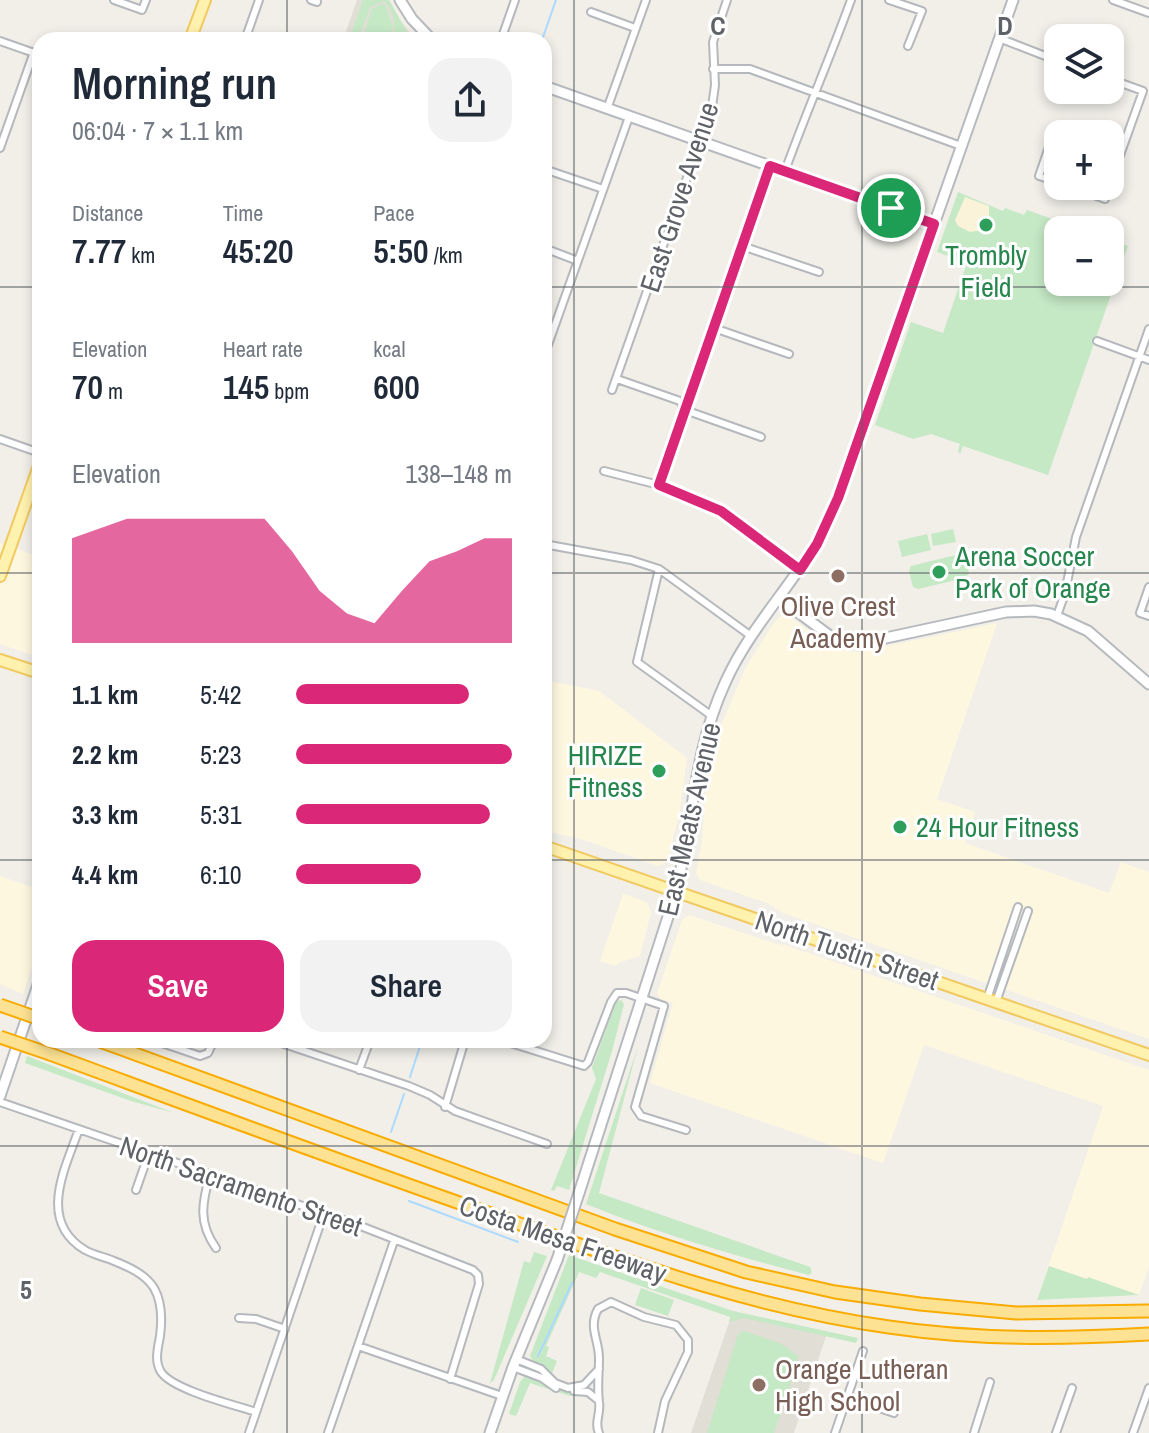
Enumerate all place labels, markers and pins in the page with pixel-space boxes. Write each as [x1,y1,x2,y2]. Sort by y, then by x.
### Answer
pin [857,174,925,242]
marker: Trombly Field [977,216,995,234]
place label: Trombly Field [945,236,1028,306]
place label: Arena Soccer Park of Orange [954,537,1111,607]
marker: Arena Soccer Park of Orange [930,563,948,581]
marker: Olive Crest Academy [829,567,847,585]
place label: Olive Crest Academy [781,587,895,657]
place label: HIRIZE Fitness [568,736,643,806]
marker: HIRIZE Fitness [650,762,668,780]
place label: 24 Hour Fitness [916,808,1079,846]
marker: 24 Hour Fitness [891,818,909,836]
place label: Orange Lutheran High School [775,1350,949,1420]
marker: Orange Lutheran High School [750,1376,768,1394]

